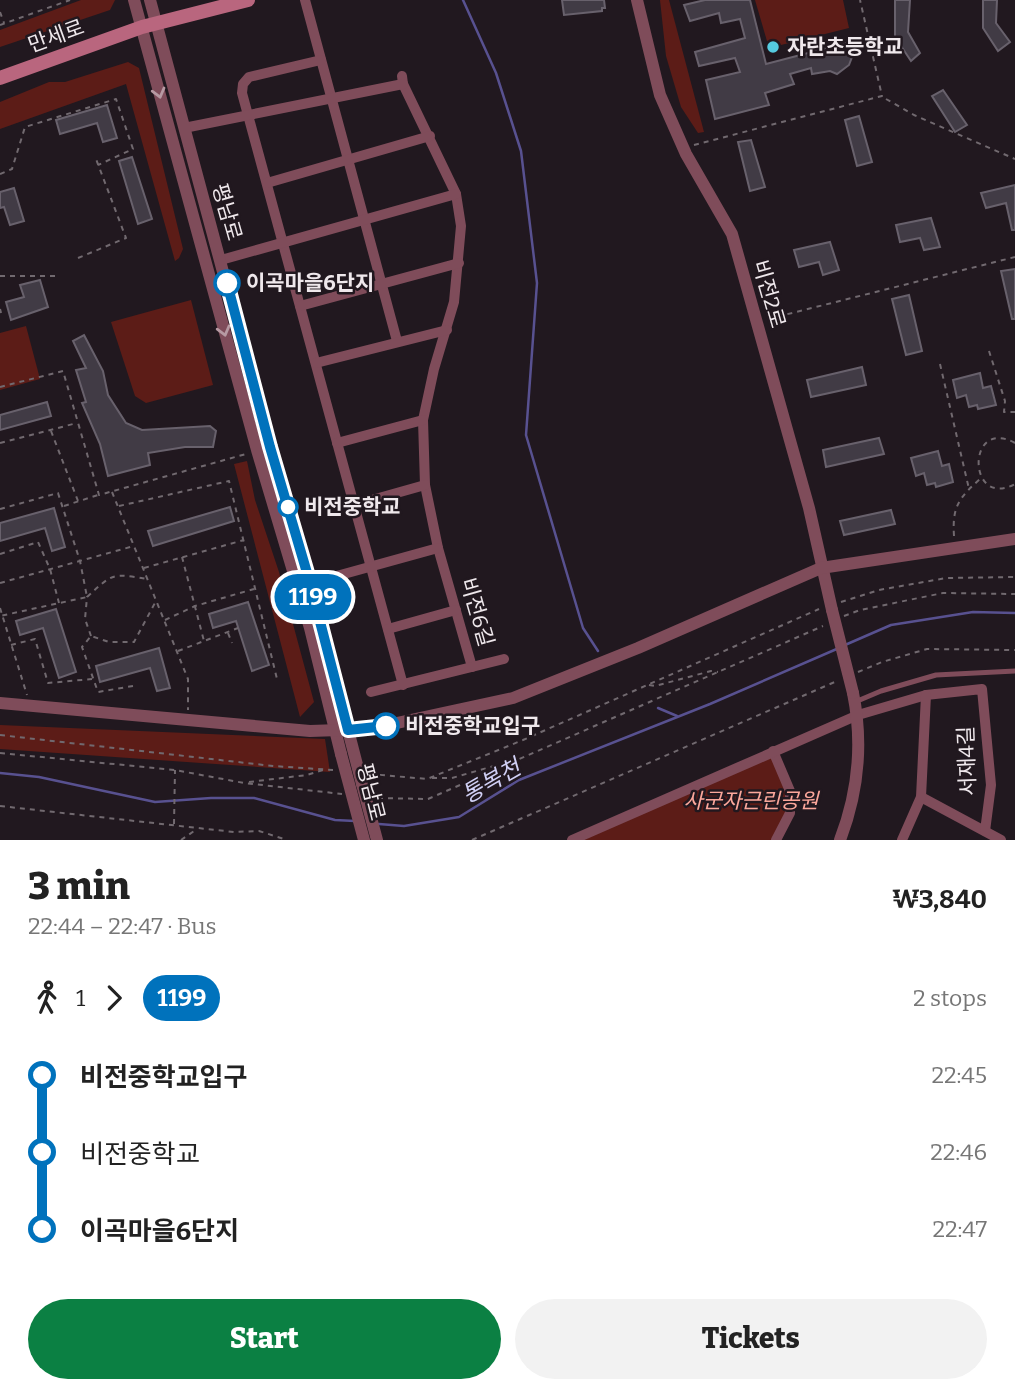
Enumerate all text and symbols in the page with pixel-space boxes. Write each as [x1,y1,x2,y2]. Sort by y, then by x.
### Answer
street label: 만세로 [24,14,88,58]
place label: 자란초등학교 [787,34,903,60]
marker: 자란초등학교 [765,39,781,55]
one-way arrow [151,87,166,99]
street label: 평남로 [207,181,247,243]
street label: 비전2로 [747,257,791,331]
marker: 이곡마을6단지 [214,270,240,296]
place label: 이곡마을6단지 [246,270,374,296]
one-way arrow [216,325,230,337]
place label: 비전중학교 [304,494,401,520]
marker: 비전중학교 [278,497,298,517]
line badge: 1199 [264,574,362,620]
street label: 비전6길 [455,575,499,649]
text: 1199 [288,583,338,611]
marker: 비전중학교입구 [373,713,399,739]
place label: 비전중학교입구 [405,713,540,739]
street label: 서재4길 [953,725,981,797]
water label: 통복천 [457,752,528,809]
street label: 평남로 [351,761,391,823]
park label: 사군자근린공원 [683,788,820,814]
text: 3 min [28,863,130,909]
text: ₩3,840 [892,884,987,915]
text: 22:44 – 22:47 · Bus [28,912,217,940]
icon: walk [28,979,66,1017]
icon: forward [95,979,133,1017]
text: 1 [76,984,85,1012]
text: 1199 [157,984,206,1012]
text: 2 stops [913,984,987,1012]
text: 22:45 [931,1061,987,1089]
text: 비전중학교입구 [80,1062,247,1093]
text: 22:46 [930,1138,987,1166]
text: 비전중학교 [80,1139,200,1170]
text: 22:47 [932,1215,987,1243]
text: 이곡마을6단지 [80,1216,239,1247]
button: Start [28,1299,501,1379]
button: Tickets [515,1299,987,1379]

